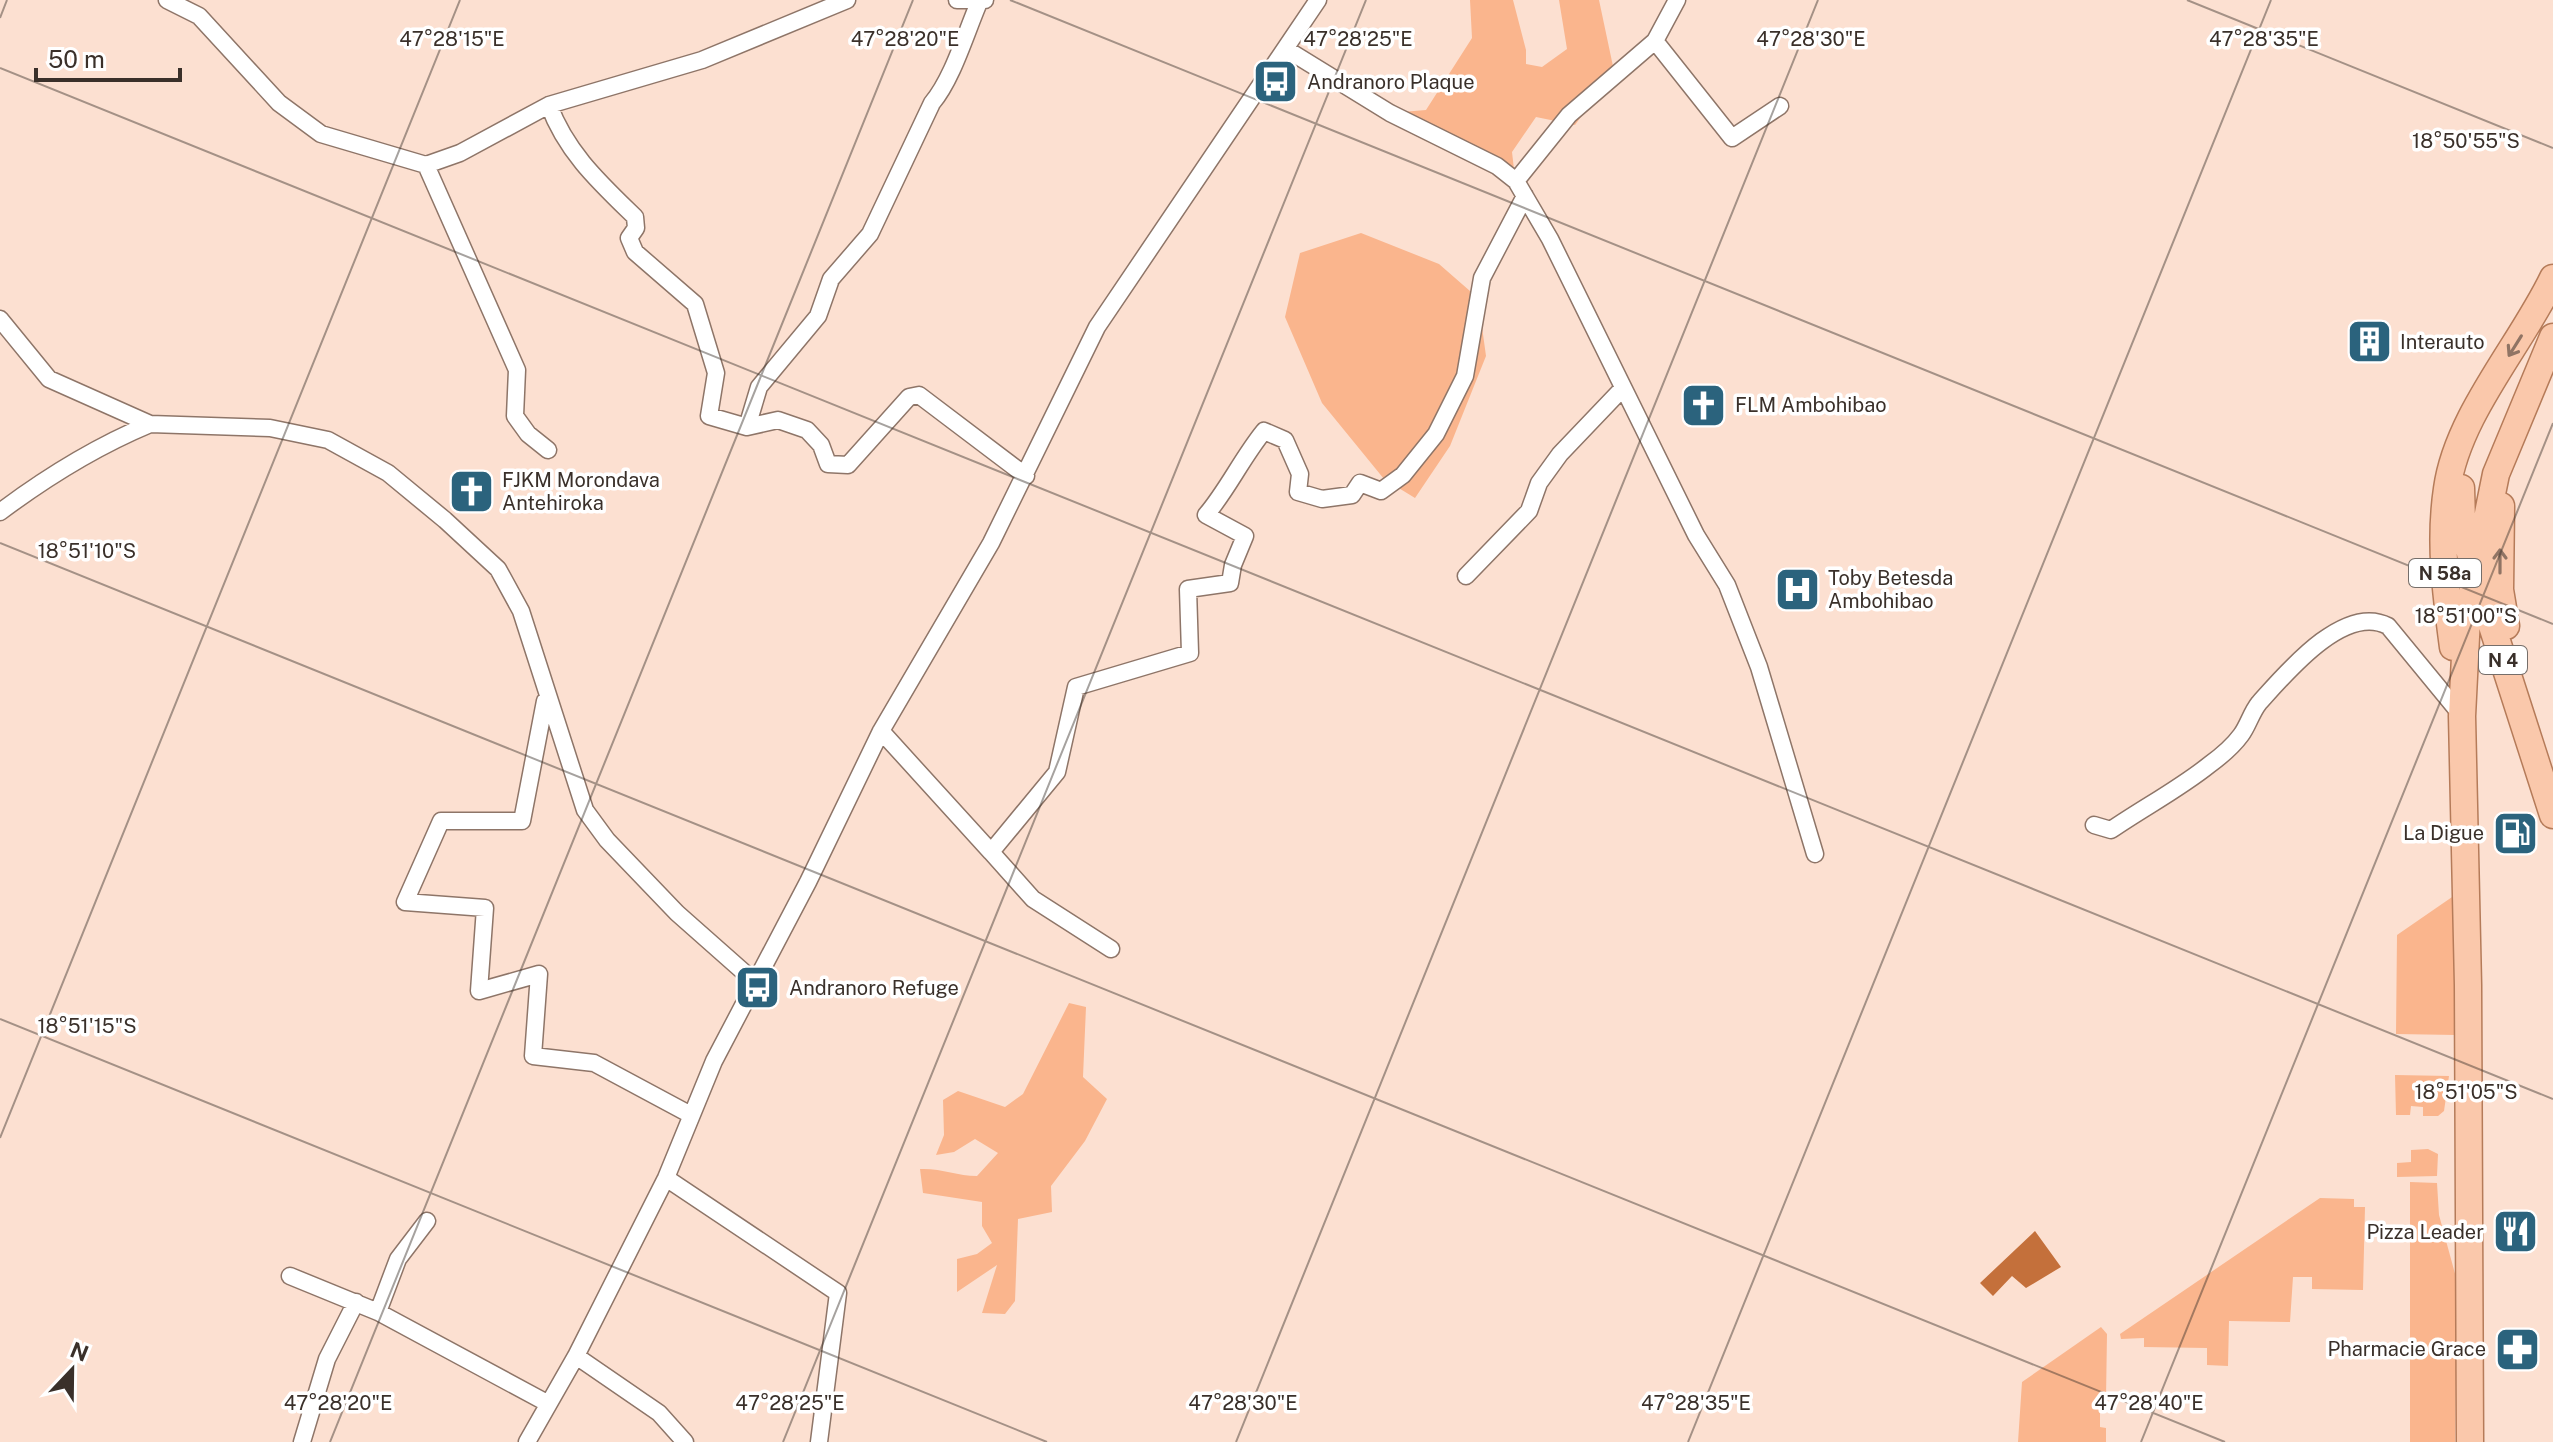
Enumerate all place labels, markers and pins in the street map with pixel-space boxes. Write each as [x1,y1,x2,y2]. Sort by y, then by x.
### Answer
bus stop icon: Andranoro Plaque [1252,58,1300,106]
place label: Andranoro Plaque [1307,70,1474,94]
building icon: Interauto [2345,318,2393,366]
place label: Interauto [2400,330,2485,354]
church icon: FLM Ambohibao [1680,381,1728,429]
place label: FLM Ambohibao [1735,393,1887,417]
church icon: FJKM Morondava Antehiroka [447,467,495,515]
place label: FJKM Morondava Antehiroka [502,468,660,515]
hospital icon: Toby Betesda Ambohibao [1773,565,1821,613]
place label: Toby Betesda Ambohibao [1828,566,1953,613]
fuel station icon: La Digue [2491,809,2539,857]
place label: La Digue [2403,821,2484,845]
bus stop icon: Andranoro Refuge [734,964,782,1012]
place label: Andranoro Refuge [789,976,959,1000]
restaurant icon: Pizza Leader [2491,1208,2539,1256]
place label: Pizza Leader [2366,1220,2484,1244]
pharmacy icon: Pharmacie Grace [2493,1325,2541,1373]
place label: Pharmacie Grace [2328,1337,2486,1361]

